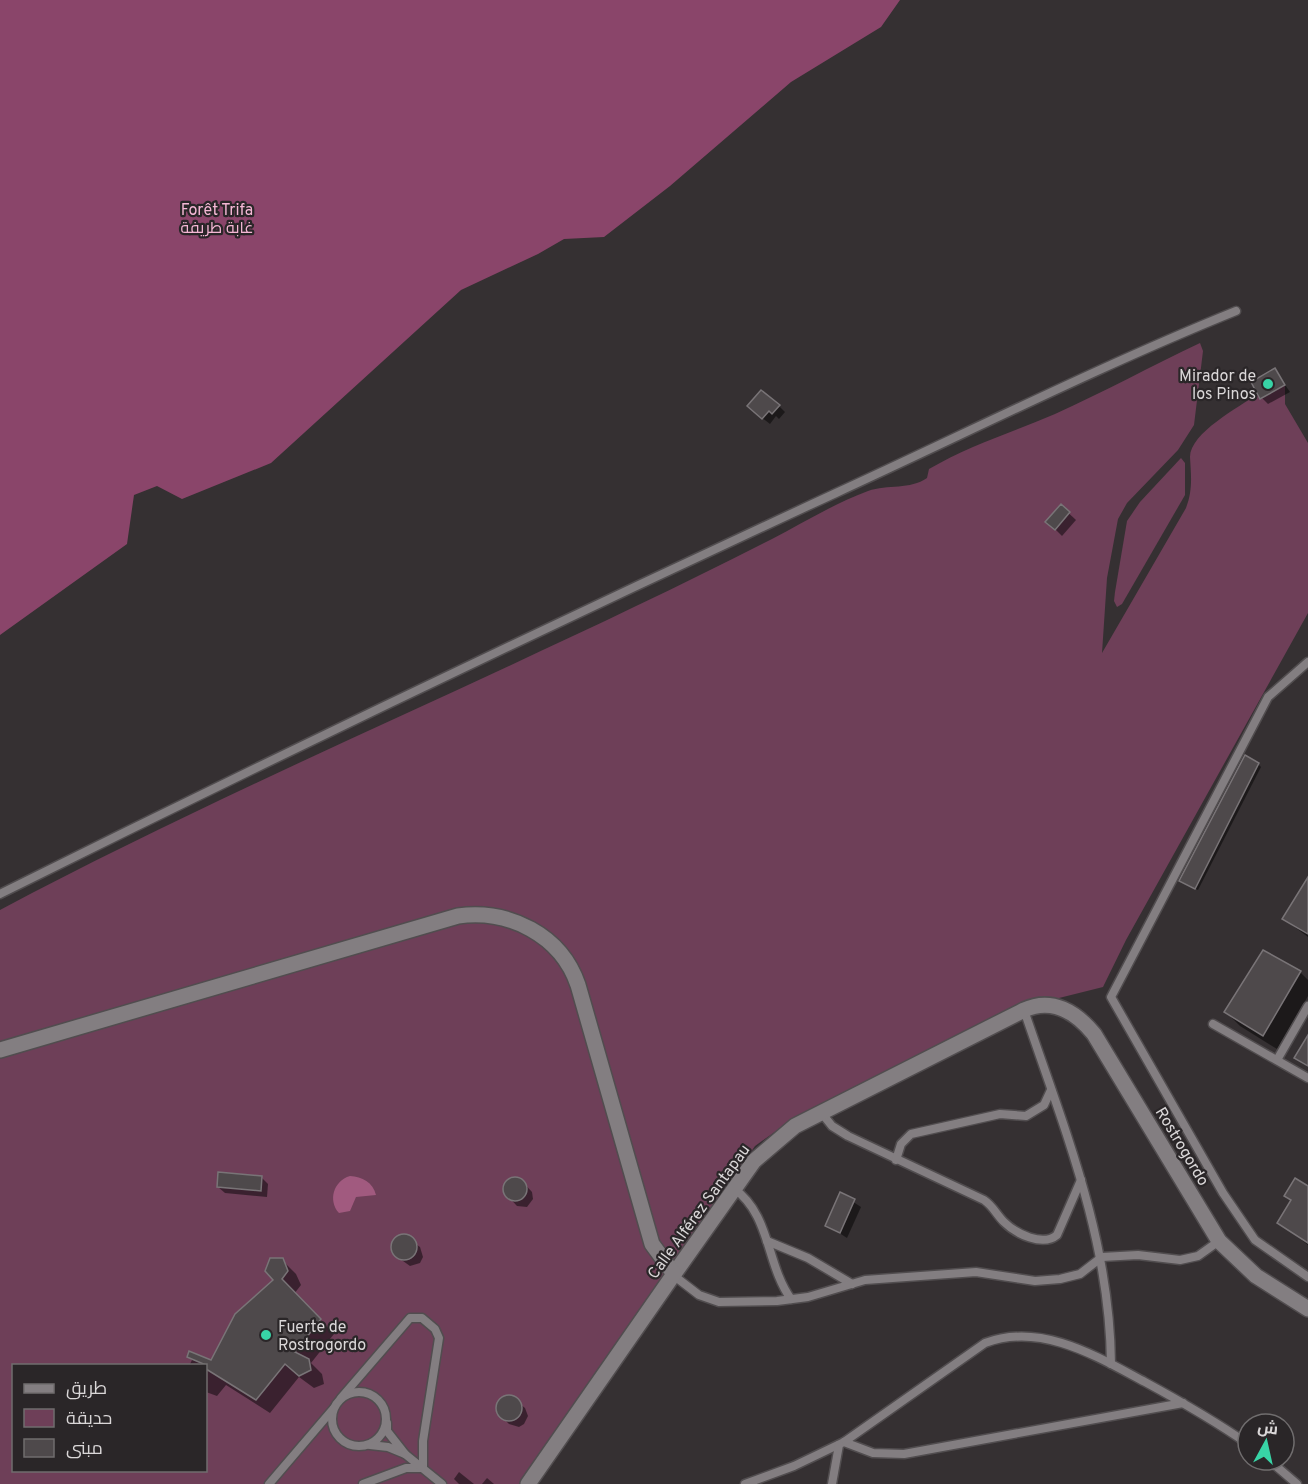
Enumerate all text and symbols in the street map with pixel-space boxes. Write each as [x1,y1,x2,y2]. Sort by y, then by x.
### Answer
park label: Forêt Trifa غابة طريفة [180,201,254,239]
place label: Mirador de los Pinos [1179,367,1256,405]
marker: Mirador de los Pinos [1261,377,1275,391]
street label: Rostrogordo [1150,1104,1213,1190]
street label: Calle Alférez Santapau [644,1141,755,1283]
place label: Fuerte de Rostrogordo [278,1318,366,1356]
marker: Fuerte de Rostrogordo [259,1328,273,1342]
legend [12,1364,207,1472]
text: طريق [66,1378,107,1401]
text: حديقة [66,1408,112,1431]
north arrow [1236,1412,1296,1472]
text: ش [1256,1418,1279,1440]
text: مبنى [66,1438,103,1461]

